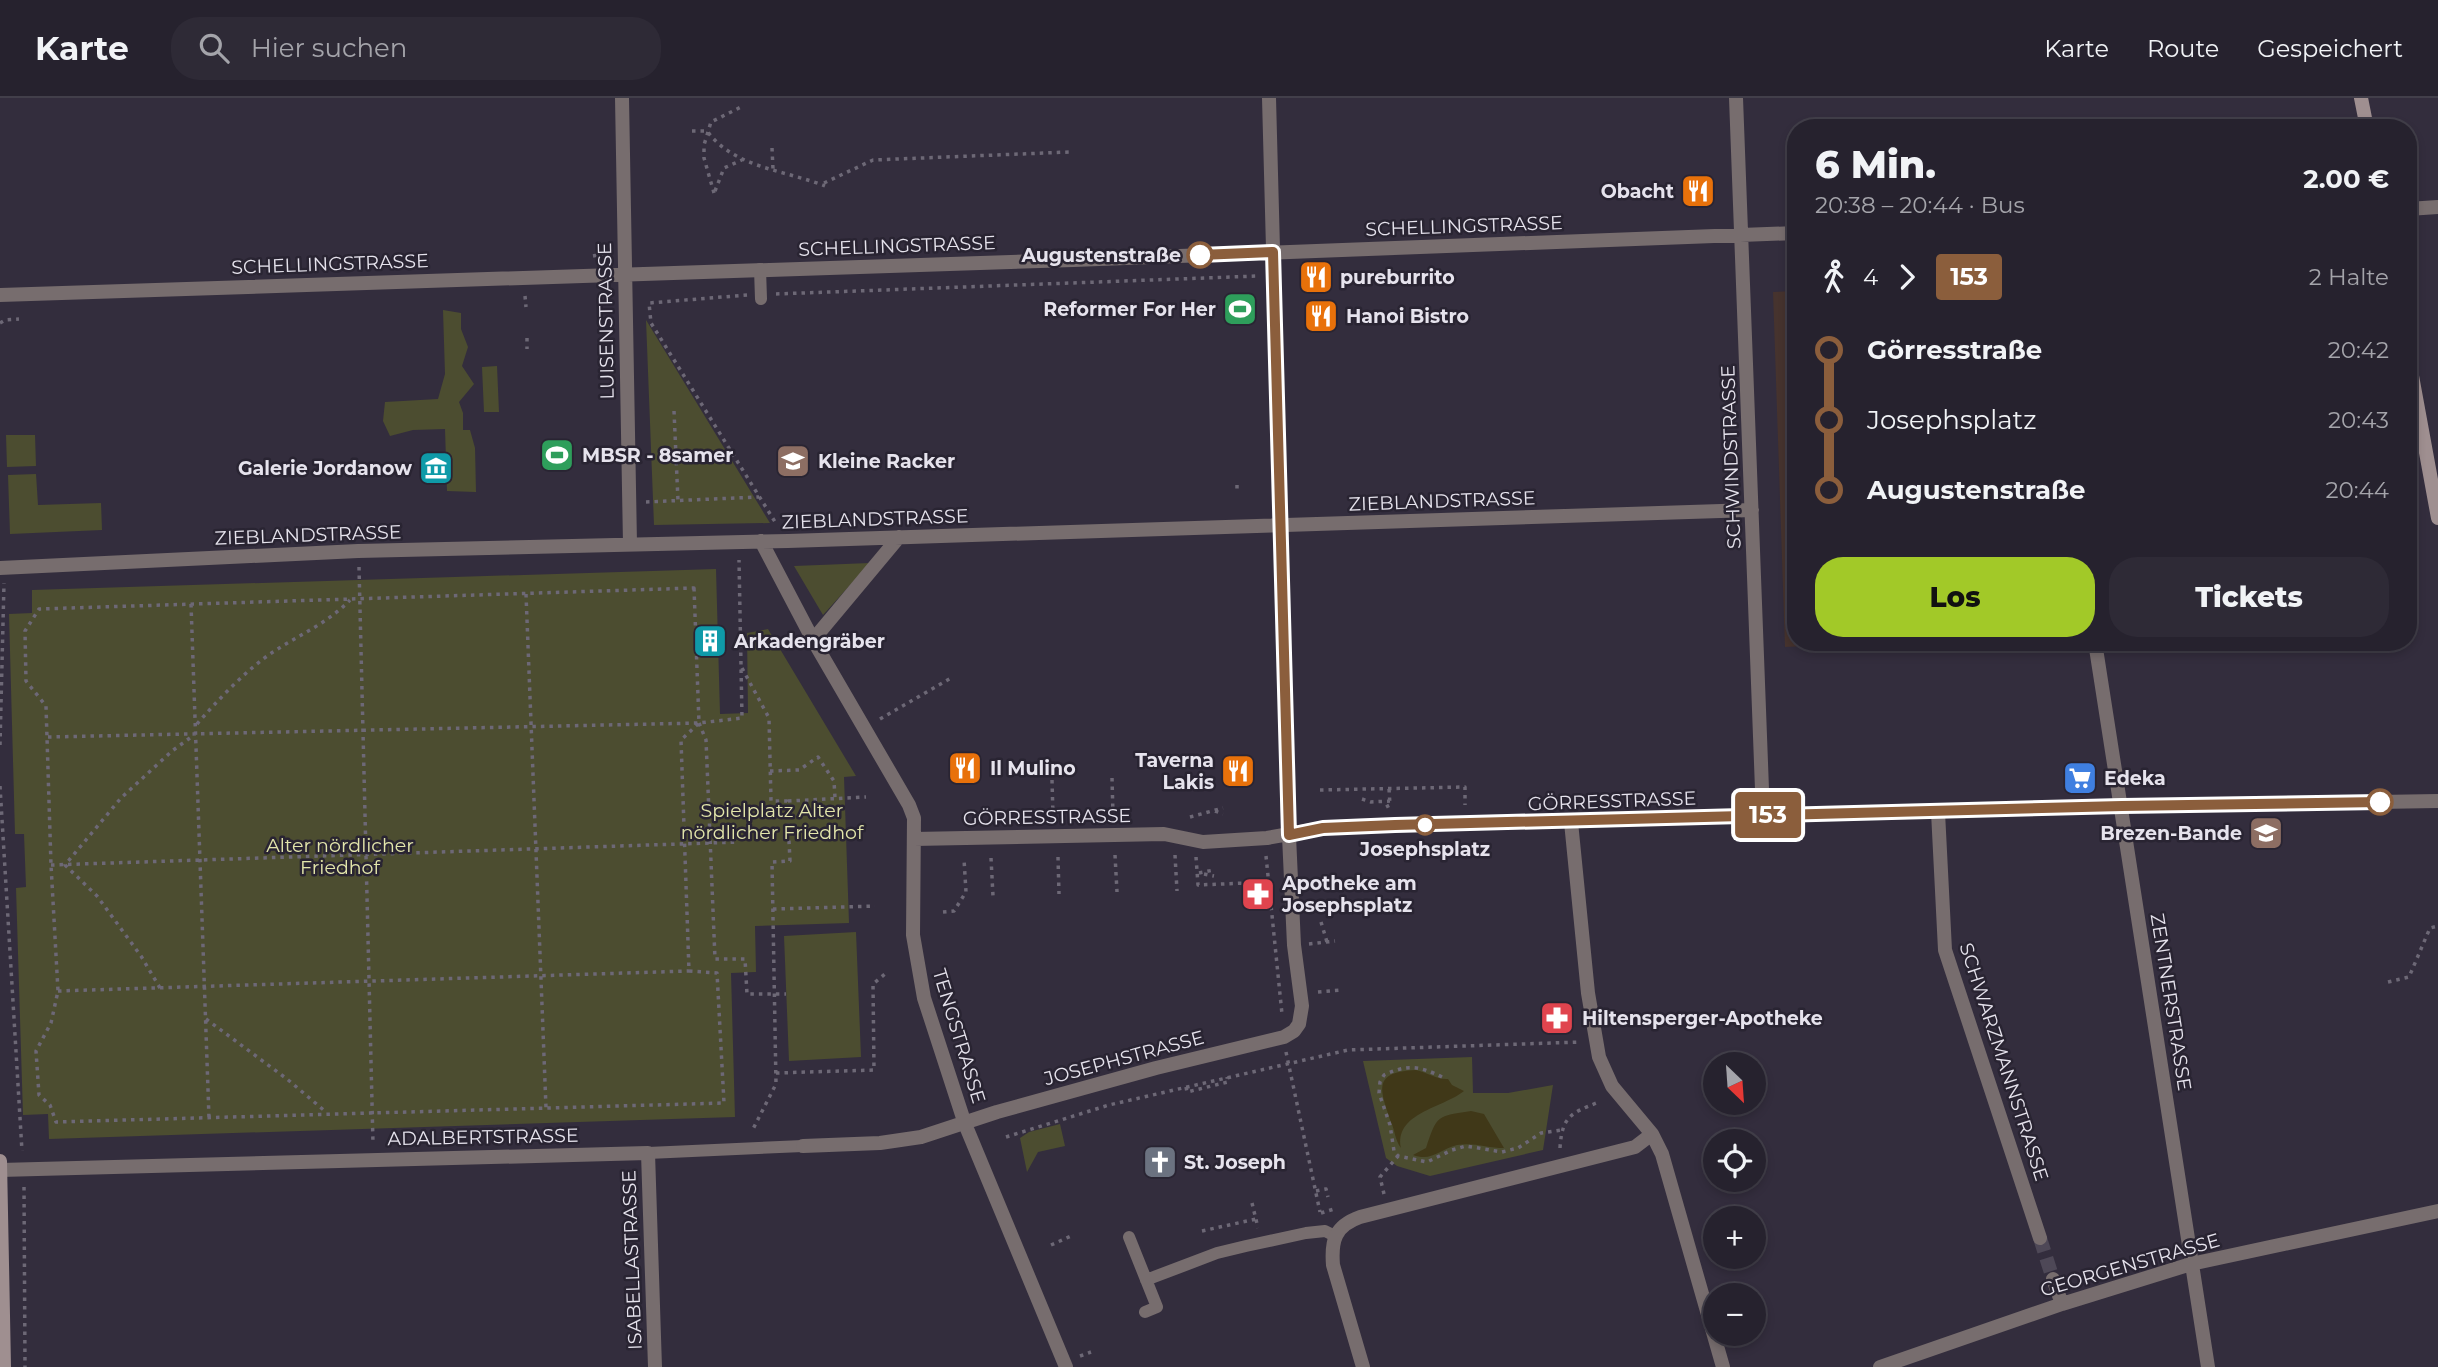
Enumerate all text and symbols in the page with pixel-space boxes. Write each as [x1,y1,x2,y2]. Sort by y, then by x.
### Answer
search box [171,17,661,80]
text: Karte [35,28,129,68]
icon: search [195,29,233,67]
text: Hier suchen [251,32,407,64]
text: Karte [2044,34,2109,63]
text: Route [2147,34,2219,63]
text: Gespeichert [2257,34,2403,63]
text: 6 Min. [1815,141,1936,188]
text: 2.00 € [2303,163,2389,195]
restaurant icon: Obacht [1679,172,1717,210]
place label: Obacht [1601,180,1674,203]
text: 20:38 – 20:44 · Bus [1815,191,2025,219]
street label: SCHELLINGSTRASSE [1365,211,1563,241]
street label: SCHELLINGSTRASSE [798,231,996,261]
street label: LUISENSTRASSE [593,242,619,400]
marker: Augustenstraße [1187,242,1213,268]
place label: Augustenstraße [1020,244,1181,267]
street label: SCHELLINGSTRASSE [231,249,429,279]
restaurant icon: pureburrito [1297,258,1335,296]
icon: walk [1815,258,1853,296]
icon: forward [1888,258,1926,296]
text: 153 [1950,262,1988,291]
text: 4 [1863,263,1878,291]
text: 2 Halte [2309,263,2389,291]
place label: pureburrito [1340,266,1455,289]
sports icon: Reformer For Her [1221,290,1259,328]
restaurant icon: Hanoi Bistro [1302,297,1340,335]
place label: Reformer For Her [1043,298,1216,321]
place label: Hanoi Bistro [1346,305,1469,328]
text: Görresstraße [1867,334,2042,366]
text: 20:42 [2328,336,2389,364]
street label: SCHWINDSTRASSE [1716,365,1746,549]
text: Josephsplatz [1867,404,2036,436]
text: 20:43 [2328,406,2389,434]
sports icon: MBSR - 8samer [538,436,576,474]
school or university icon: Kleine Racker [774,442,812,480]
place label: MBSR - 8samer [582,444,733,467]
museum icon: Galerie Jordanow [417,449,455,487]
place label: Kleine Racker [818,450,955,473]
place label: Galerie Jordanow [238,457,412,480]
text: Augustenstraße [1867,474,2085,506]
text: 20:44 [2325,476,2389,504]
street label: ZIEBLANDSTRASSE [1348,486,1536,516]
street label: ZIEBLANDSTRASSE [781,504,969,534]
street label: ZIEBLANDSTRASSE [214,520,402,550]
button: Los [1815,557,2095,637]
button: Tickets [2109,557,2389,637]
building icon: Arkadengräber [691,622,729,660]
place label: Arkadengräber [733,630,885,653]
restaurant icon: Il Mulino [946,749,984,787]
place label: Taverna Lakis [1135,749,1214,794]
restaurant icon: Taverna Lakis [1219,752,1257,790]
place label: Il Mulino [990,757,1076,780]
supermarket icon: Edeka [2061,759,2099,797]
place label: Edeka [2104,767,2166,790]
street label: GÖRRESSTRASSE [1527,787,1697,815]
unlabelled marker [2367,789,2393,815]
line badge: 153 [1728,792,1808,838]
park label: Spielplatz Alter nördlicher Friedhof [681,799,865,844]
text: 153 [1749,800,1787,829]
street label: GÖRRESSTRASSE [963,804,1131,830]
school or university icon: Brezen-Bande [2247,814,2285,852]
marker: Josephsplatz [1415,815,1435,835]
place label: Brezen-Bande [2100,822,2242,845]
park label: Alter nördlicher Friedhof [266,834,414,879]
place label: Josephsplatz [1359,838,1490,861]
place label: Apotheke am Josephsplatz [1281,872,1417,917]
pharmacy icon: Apotheke am Josephsplatz [1239,875,1277,913]
street label: ZENTNERSTRASSE [2146,912,2196,1092]
street label: SCHWARZMANNSTRASSE [1955,940,2053,1184]
street label: TENGSTRASSE [928,966,990,1106]
pharmacy icon: Hiltensperger-Apotheke [1538,999,1576,1037]
place label: Hiltensperger-Apotheke [1582,1007,1823,1030]
street label: JOSEPHSTRASSE [1041,1026,1206,1091]
north arrow [1703,1052,1766,1115]
map controls [1703,1052,1766,1346]
street label: ADALBERTSTRASSE [387,1124,579,1150]
button: locate [1703,1129,1766,1192]
church icon: St. Joseph [1141,1143,1179,1181]
place label: St. Joseph [1184,1151,1286,1174]
street label: ISABELLASTRASSE [617,1170,647,1350]
button: + [1703,1206,1766,1269]
street label: GEORGENSTRASSE [2038,1228,2222,1302]
button: − [1703,1283,1766,1346]

